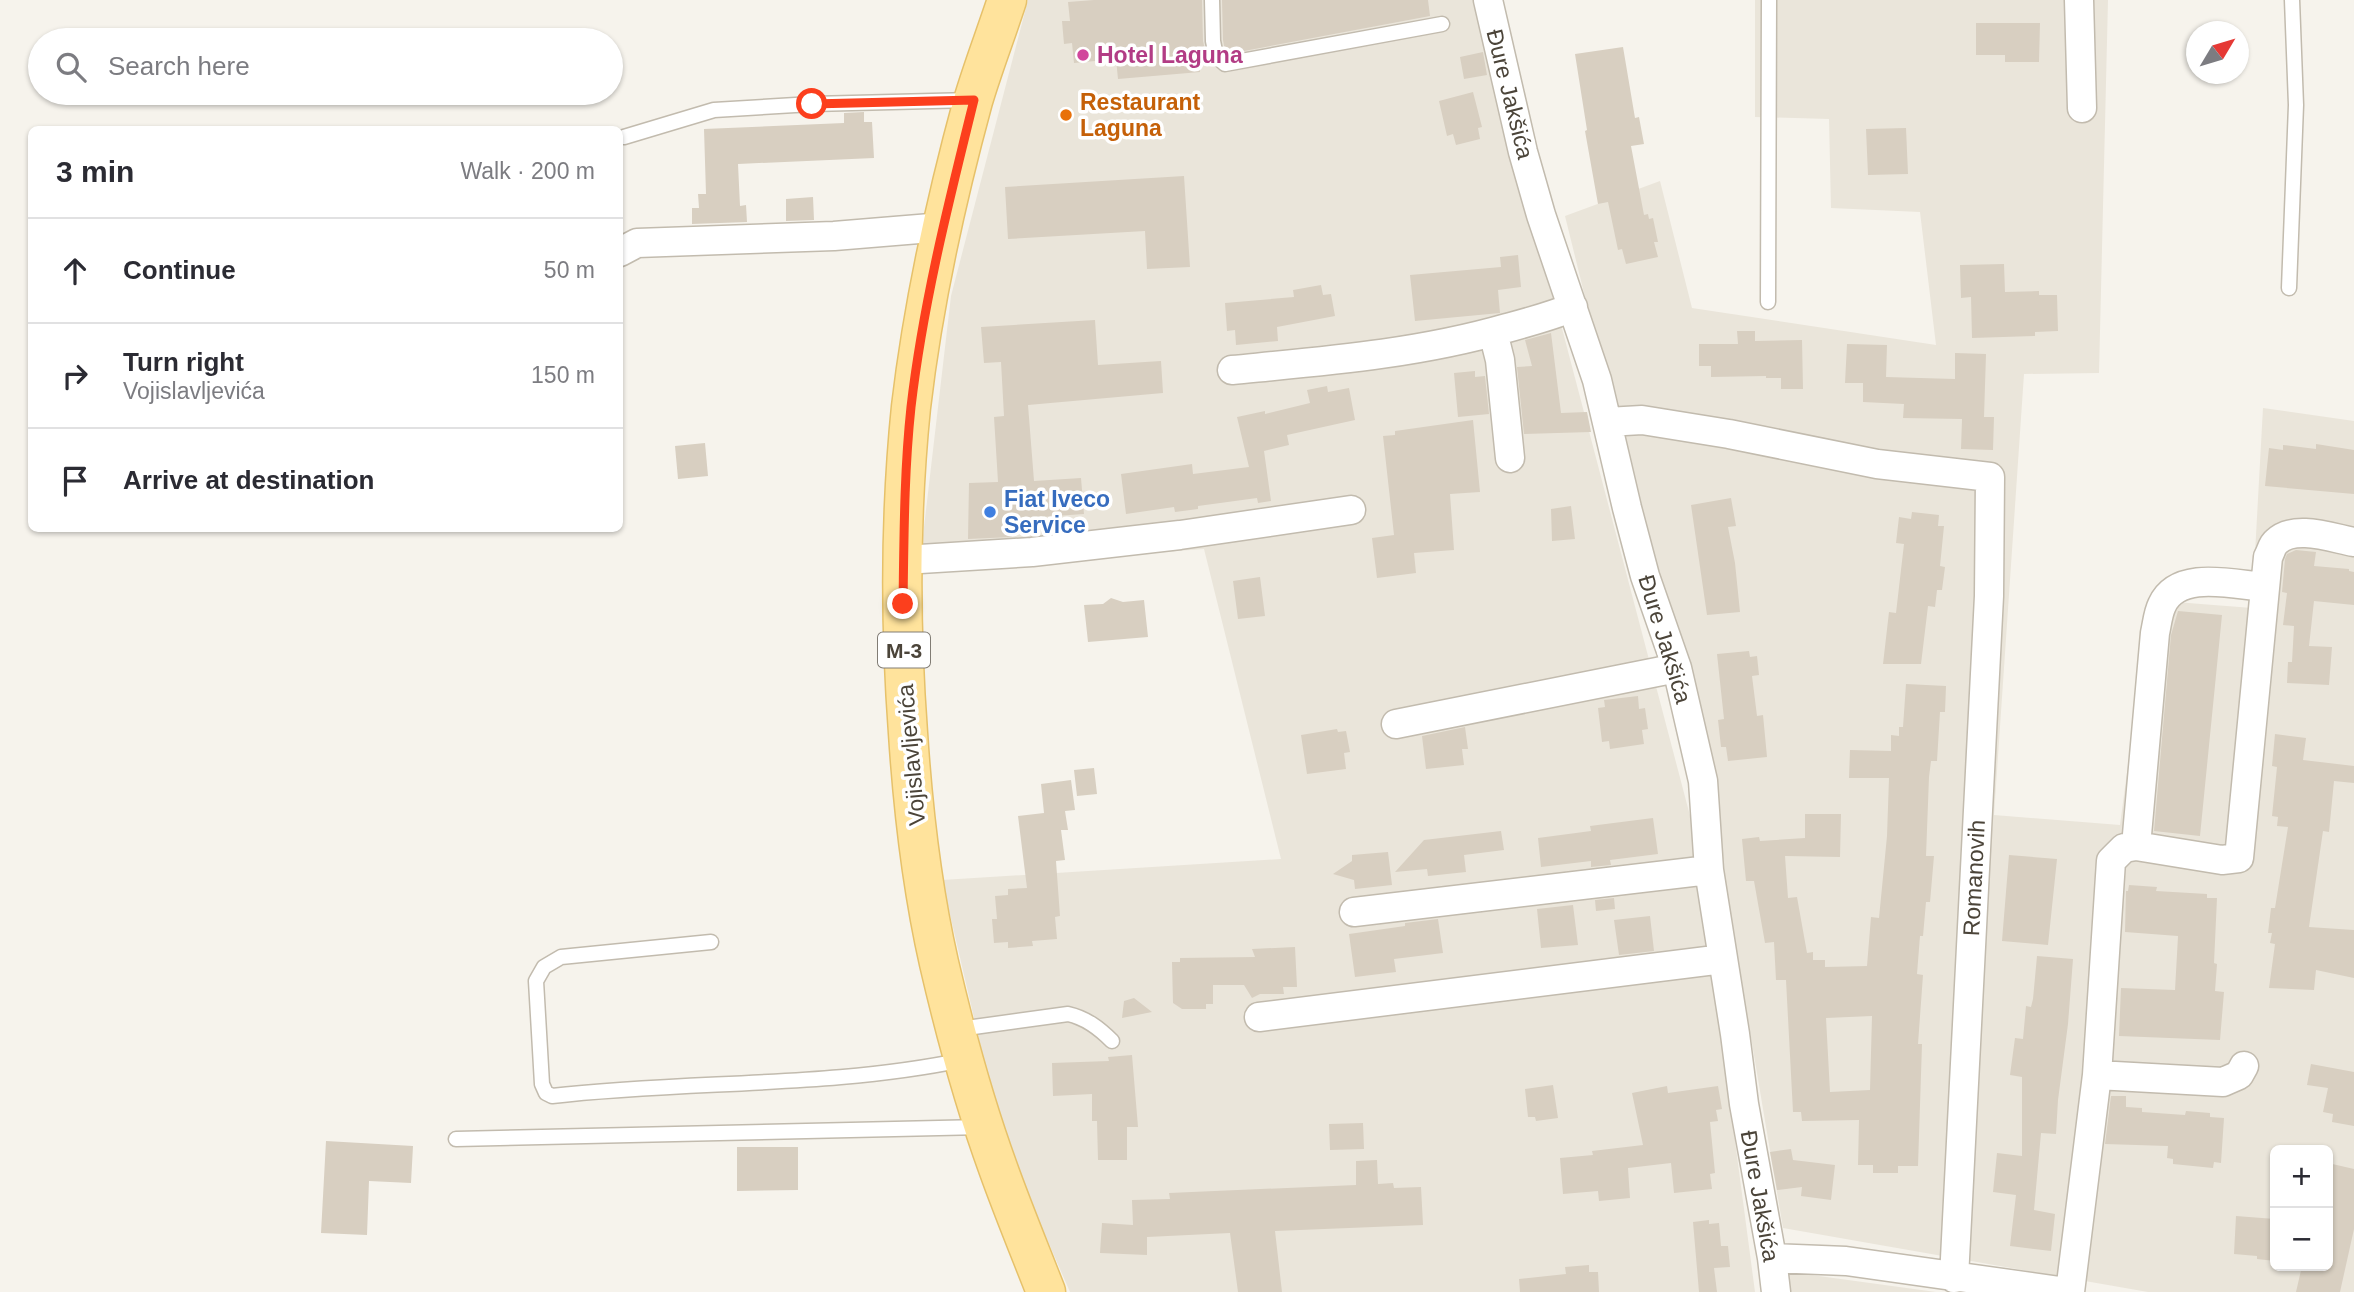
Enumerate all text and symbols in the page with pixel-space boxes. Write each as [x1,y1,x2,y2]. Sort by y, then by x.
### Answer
north arrow [2186,21,2249,84]
street label: Đure Jakšića [1481,26,1539,162]
search box [28,28,623,105]
place label: Hotel Laguna [1097,42,1243,68]
marker: Hotel Laguna [1075,47,1091,63]
icon: search [52,48,90,86]
text: Search here [108,51,250,81]
route start [796,88,827,119]
place label: Restaurant Laguna [1080,89,1200,141]
marker: Restaurant Laguna [1058,107,1074,123]
text: 3 min [56,155,134,188]
text: Walk · 200 m [460,158,595,184]
icon: ahead [56,252,94,290]
text: Continue [123,255,236,285]
text: 50 m [544,257,595,283]
text: Turn right [123,347,244,377]
icon: right [56,357,94,395]
text: 150 m [531,362,595,388]
text: Vojislavljevića [123,378,265,404]
icon: arrive [56,462,94,500]
text: Arrive at destination [123,465,374,495]
place label: Fiat Iveco Service [1004,486,1110,538]
marker: Fiat Iveco Service [982,504,998,520]
street label: Đure Jakšića [1633,572,1697,707]
route end [887,588,918,619]
road number: M-3 [878,632,930,668]
street label: Vojislavljevića [892,683,930,827]
street label: Romanovih [1958,819,1990,937]
street label: Đure Jakšića [1736,1128,1784,1264]
map controls [2270,1145,2333,1271]
button: + [2270,1145,2333,1208]
button: − [2270,1208,2333,1271]

